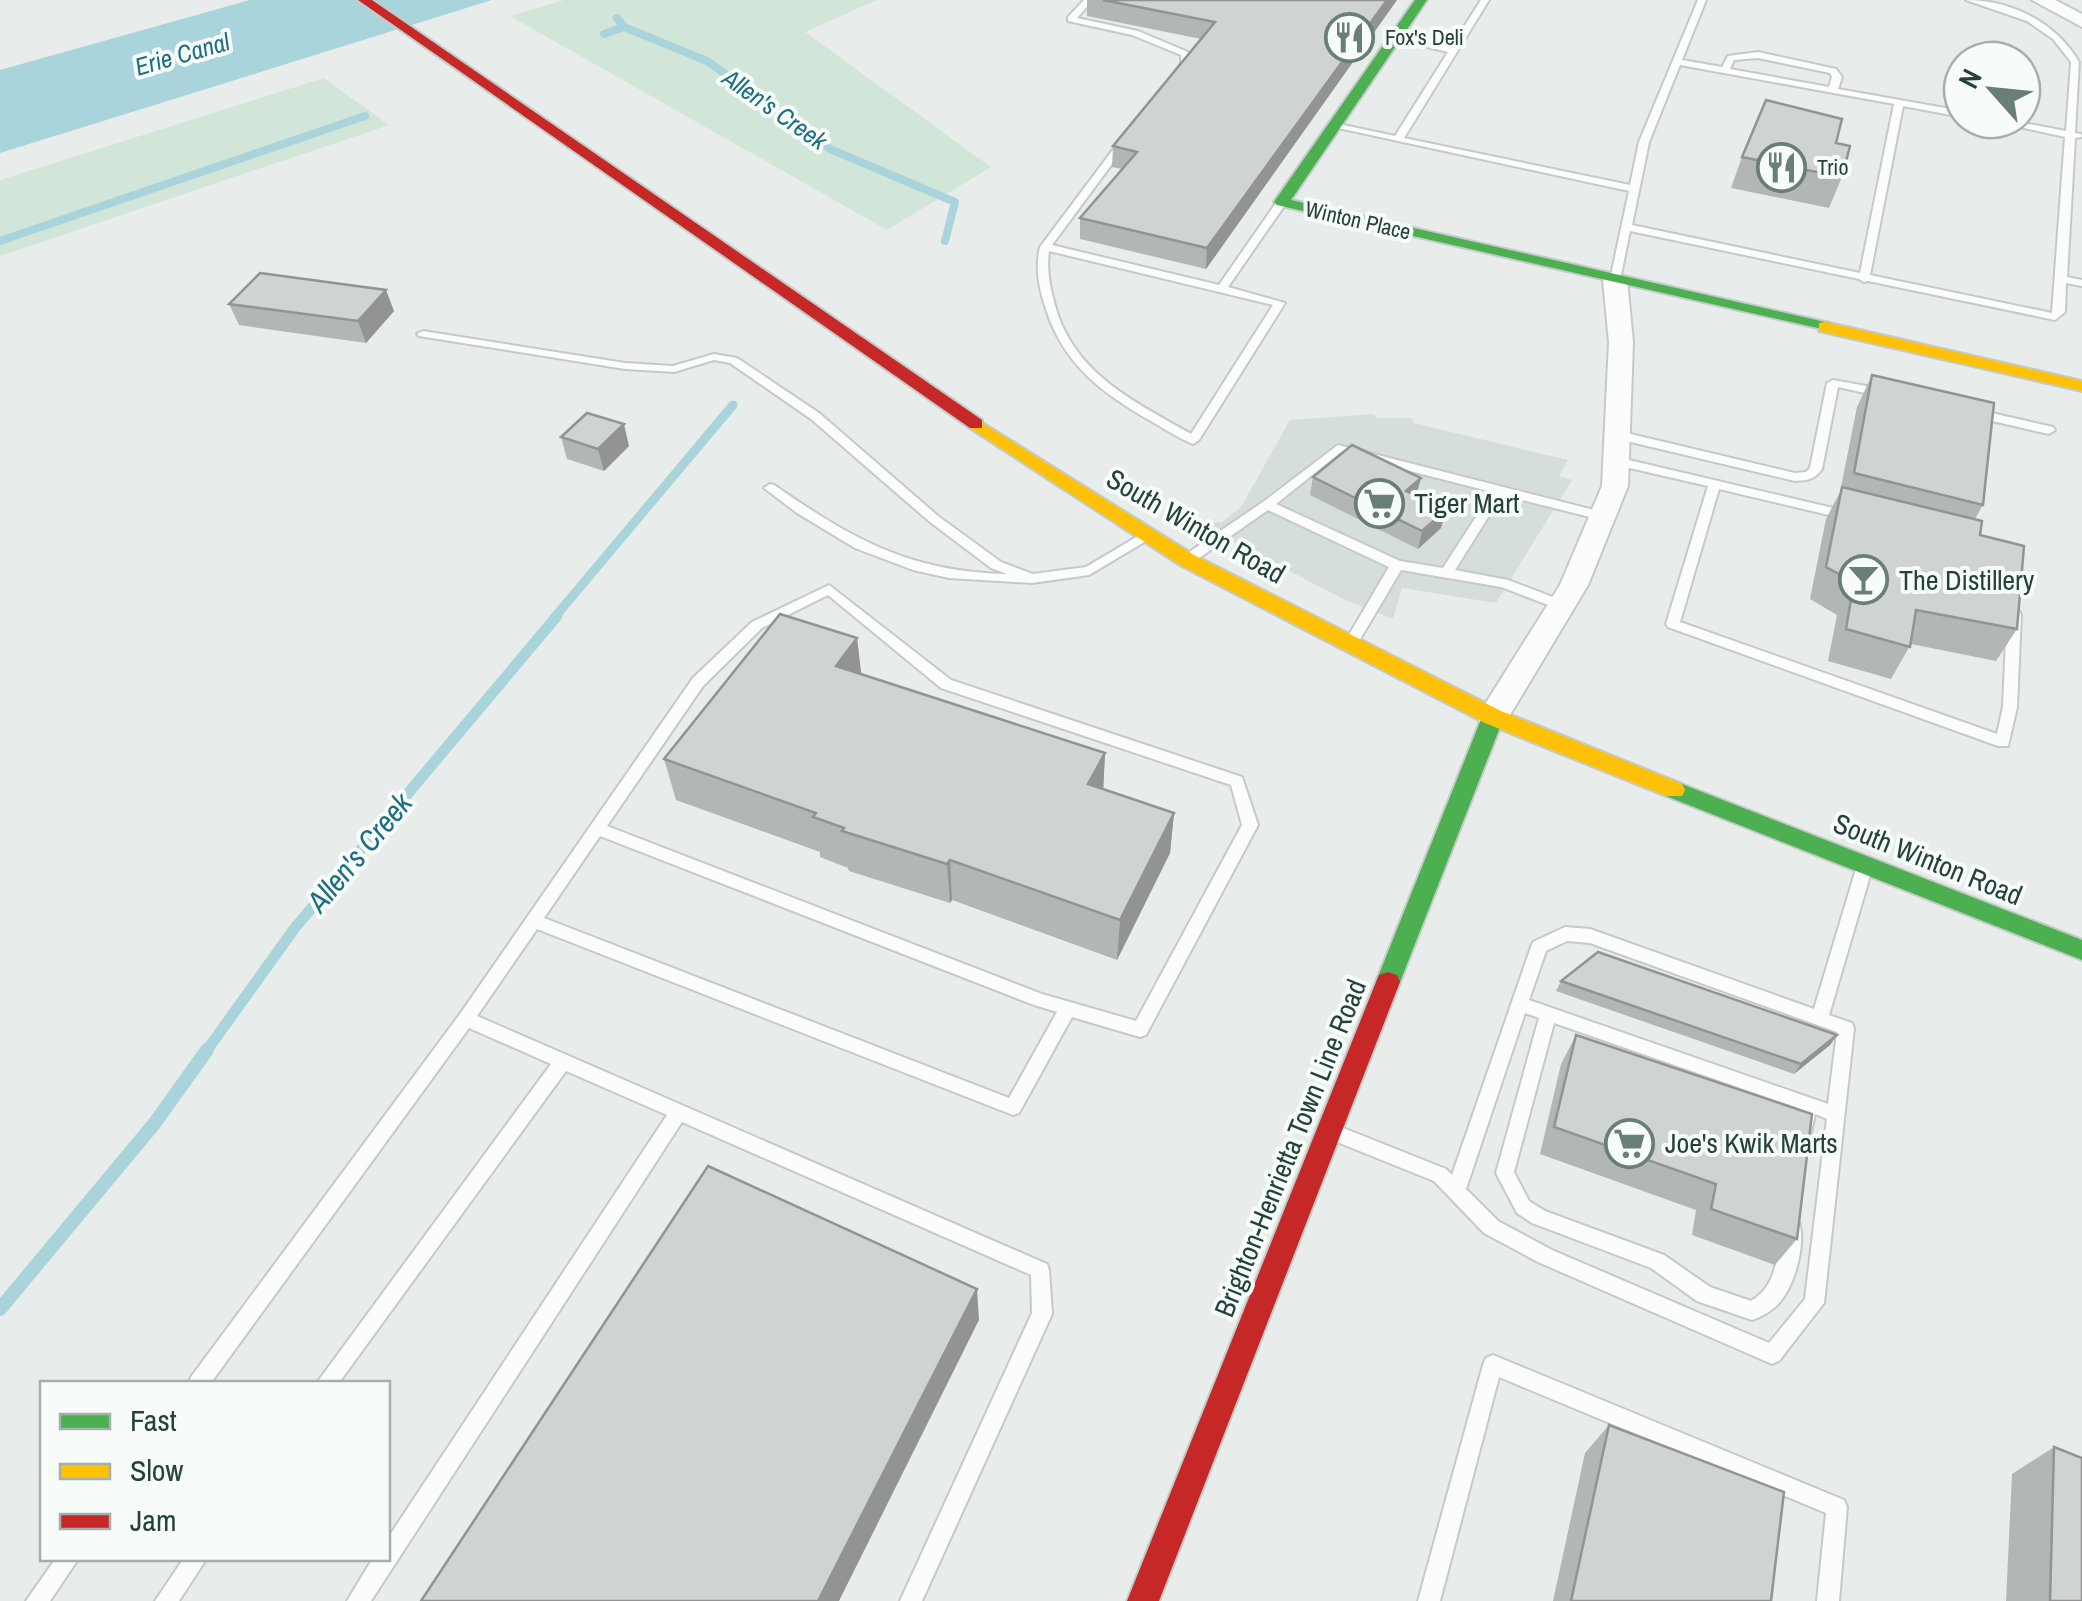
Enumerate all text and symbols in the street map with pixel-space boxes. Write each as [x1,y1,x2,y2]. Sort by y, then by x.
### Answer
restaurant icon: Fox's Deli [1324,11,1376,63]
place label: Fox's Deli [1385,22,1464,52]
water label: Erie Canal [131,24,234,84]
north arrow [1942,40,2042,140]
water label: Allen's Creek [715,60,835,158]
text: N [1949,63,1990,95]
restaurant icon: Trio [1756,141,1808,193]
place label: Trio [1817,152,1848,182]
street label: Winton Place [1302,193,1414,247]
street label: South Winton Road [1100,459,1292,593]
supermarket icon: Tiger Mart [1353,477,1405,529]
place label: Tiger Mart [1414,484,1519,522]
bar icon: The Distillery [1838,554,1890,606]
place label: The Distillery [1899,561,2035,599]
water label: Allen's Creek [296,783,422,922]
street label: South Winton Road [1828,804,2028,914]
street label: Brighton-Henrietta Town Line Road [1205,974,1375,1322]
supermarket icon: Joe's Kwik Marts [1604,1117,1656,1169]
place label: Joe's Kwik Marts [1665,1124,1838,1162]
legend [40,1381,390,1561]
text: Fast [130,1400,177,1440]
text: Slow [130,1450,184,1490]
text: Jam [130,1500,176,1540]

